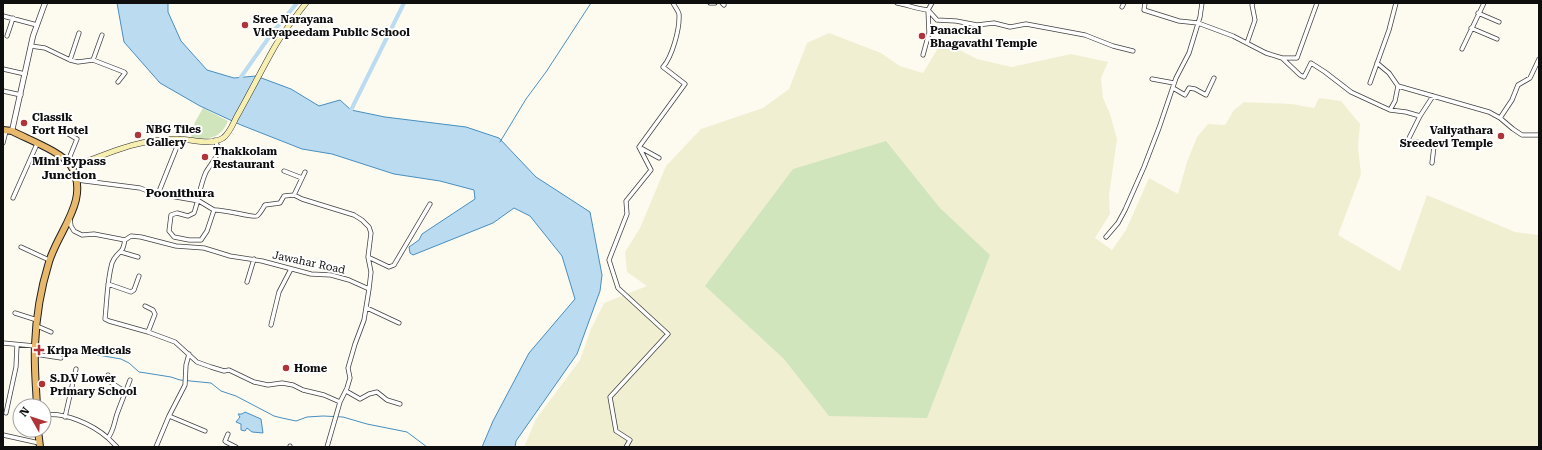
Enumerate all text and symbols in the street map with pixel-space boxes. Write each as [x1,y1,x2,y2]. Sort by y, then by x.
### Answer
place label: Sree Narayana Vidyapeedam Public School [253,13,410,39]
marker: Sree Narayana Vidyapeedam Public School [240,20,250,30]
place label: Panackal Bhagavathi Temple [930,24,1038,50]
marker: Panackal Bhagavathi Temple [917,31,927,41]
place label: Classik Fort Hotel [32,111,89,137]
marker: Classik Fort Hotel [19,118,29,128]
place label: NBG Tiles Gallery [146,123,201,149]
place label: Valiyathara Sreedevi Temple [1400,124,1494,150]
marker: NBG Tiles Gallery [133,130,143,140]
marker: Valiyathara Sreedevi Temple [1496,131,1506,141]
place label: Thakkolam Restaurant [213,145,278,171]
marker: Thakkolam Restaurant [200,152,210,162]
district label: Mini Bypass Junction [32,154,106,182]
district label: Poonithura [146,186,214,200]
street label: Jawahar Road [271,248,346,277]
place label: Kripa Medicals [47,344,131,357]
marker: Kripa Medicals [34,345,44,355]
place label: Home [294,362,328,375]
marker: Home [281,363,291,373]
place label: S.D.V Lower Primary School [50,372,137,398]
marker: S.D.V Lower Primary School [37,379,47,389]
north arrow [12,398,52,438]
text: N [17,404,33,419]

